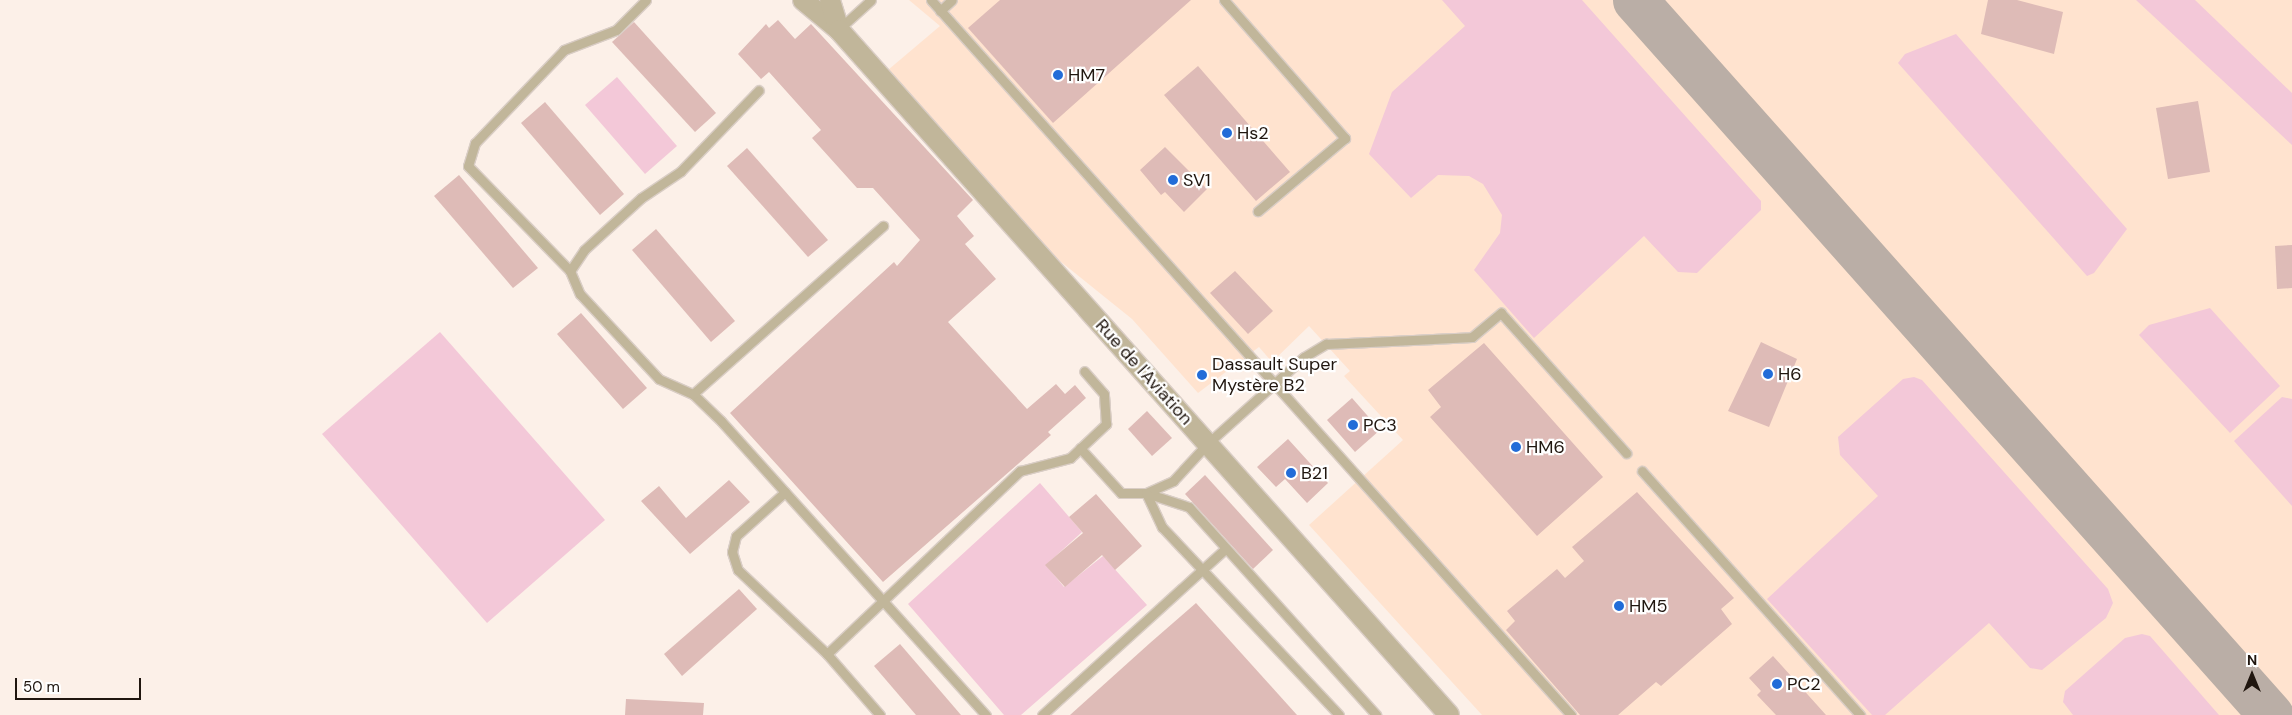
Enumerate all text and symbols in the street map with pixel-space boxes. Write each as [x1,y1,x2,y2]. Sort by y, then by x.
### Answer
place label: HM7 [1068,64,1105,86]
marker: HM7 [1052,69,1064,81]
place label: Hs2 [1237,122,1269,144]
marker: Hs2 [1221,127,1233,139]
place label: SV1 [1183,169,1211,191]
marker: SV1 [1167,174,1179,186]
street label: Rue de l'Aviation [1091,315,1197,429]
place label: Dassault Super Mystère B2 [1212,354,1337,396]
place label: H6 [1778,363,1802,385]
marker: H6 [1762,368,1774,380]
marker: Dassault Super Mystère B2 [1196,369,1208,381]
place label: PC3 [1363,414,1397,436]
marker: PC3 [1347,419,1359,431]
place label: HM6 [1526,436,1565,458]
marker: HM6 [1510,441,1522,453]
place label: B21 [1301,462,1328,484]
marker: B21 [1285,467,1297,479]
place label: HM5 [1629,595,1667,617]
marker: HM5 [1613,600,1625,612]
north arrow [2227,650,2277,700]
text: N [2247,651,2257,669]
scale bar [18,668,144,700]
place label: PC2 [1787,673,1821,695]
text: 50 m [23,677,60,697]
marker: PC2 [1771,678,1783,690]

